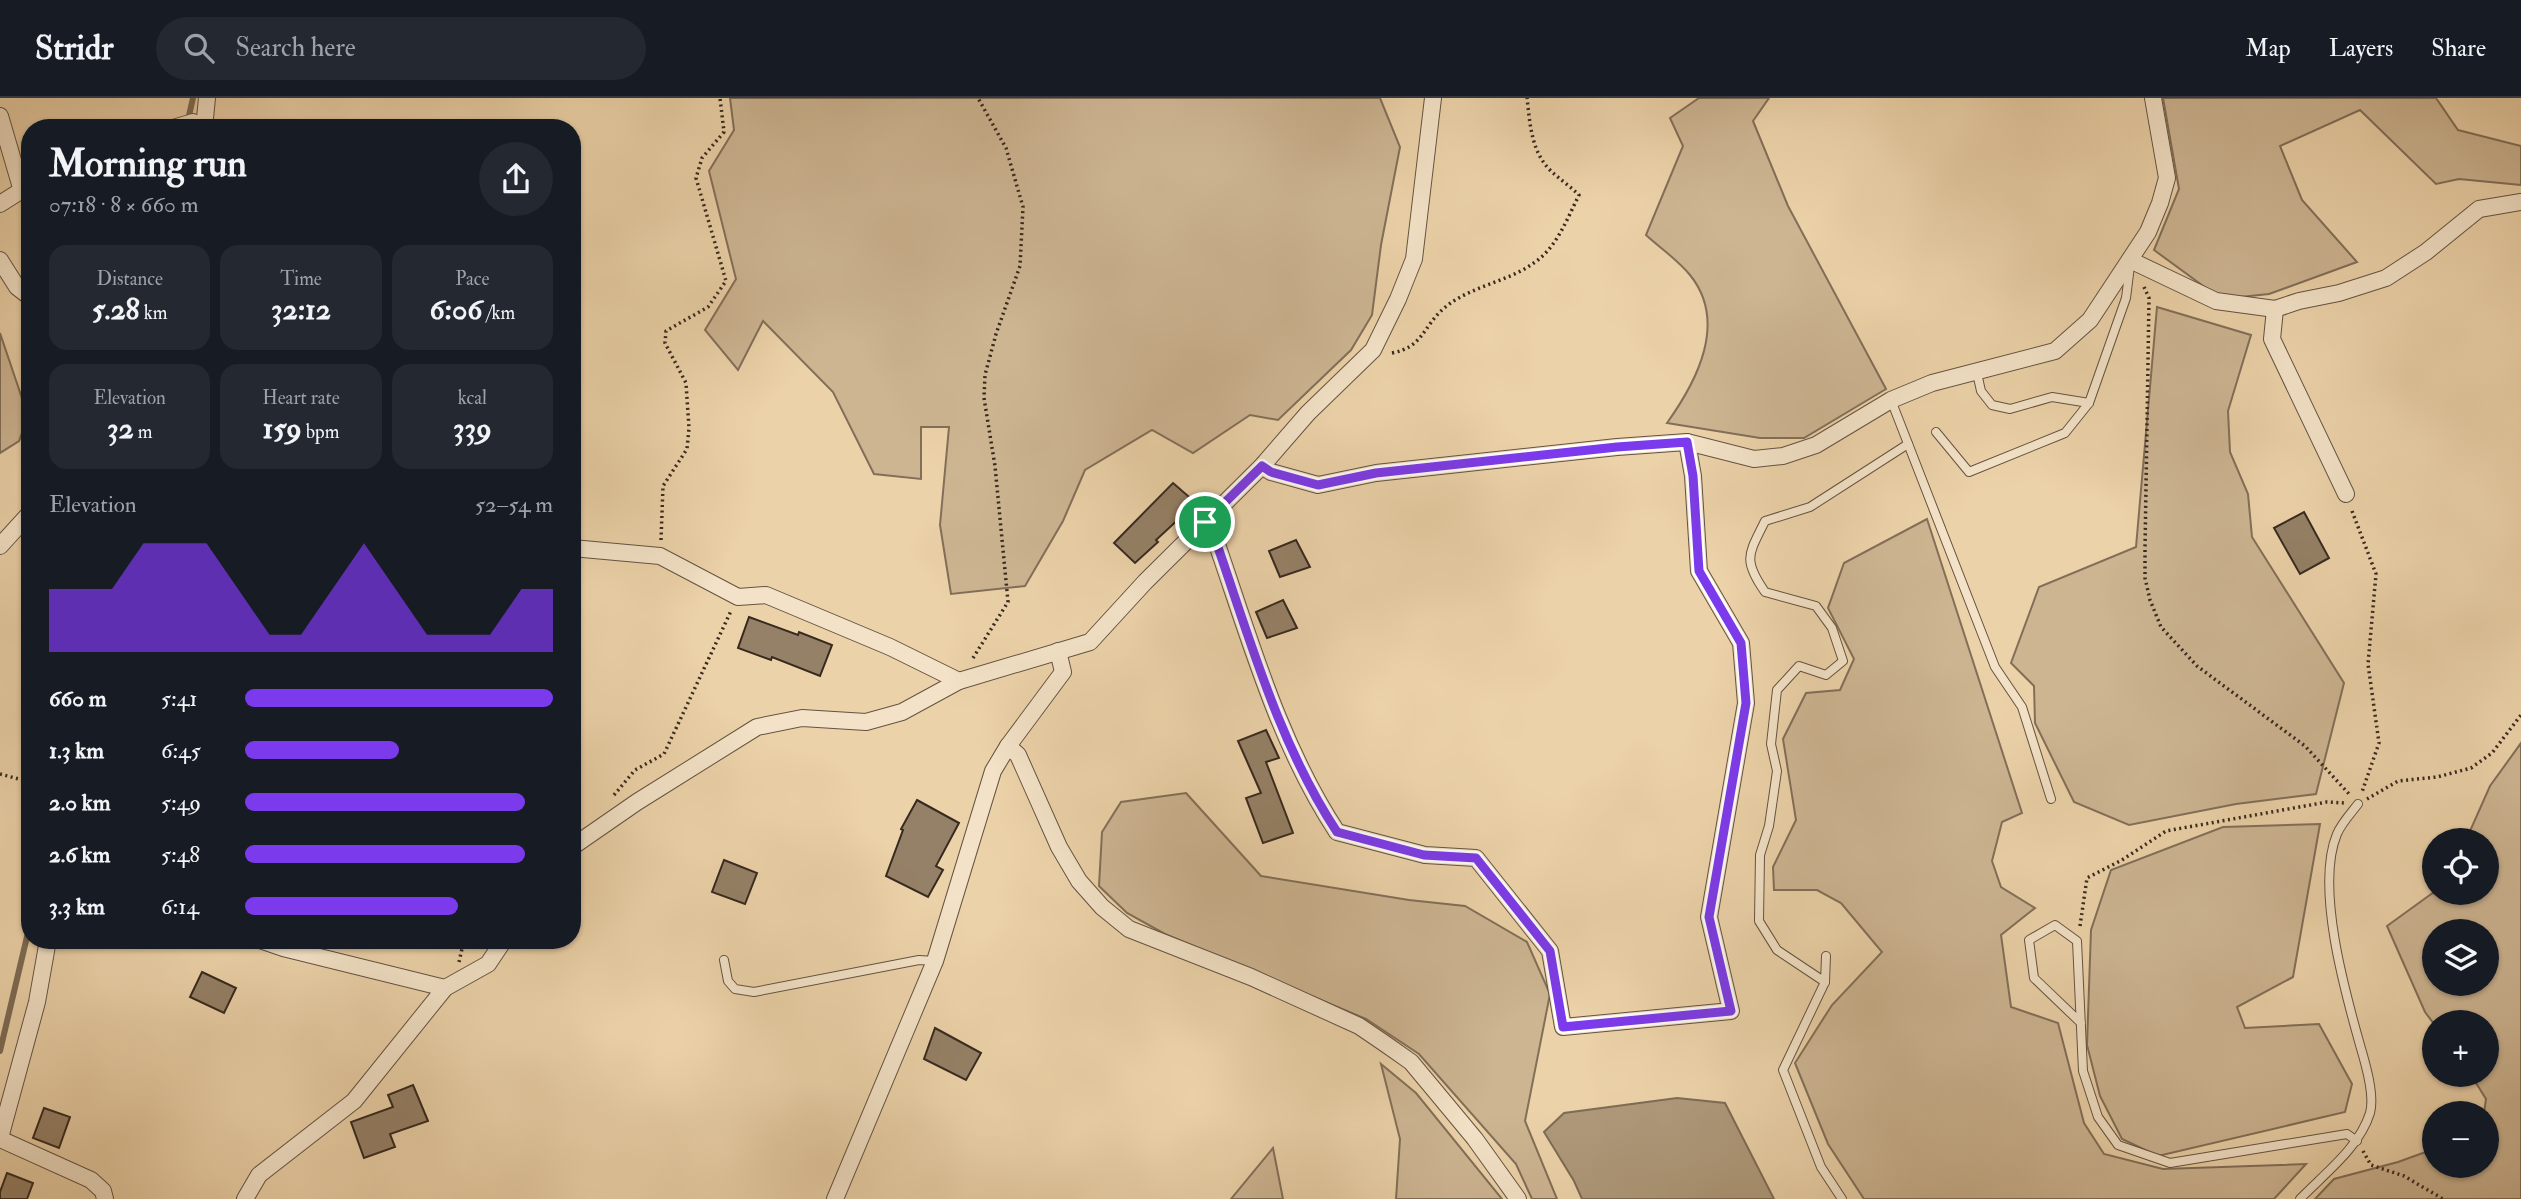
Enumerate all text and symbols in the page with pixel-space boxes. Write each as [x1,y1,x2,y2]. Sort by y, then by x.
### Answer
search box [156,17,646,80]
text: Stridr [35,28,114,69]
icon: search [180,29,218,67]
text: Search here [236,32,356,64]
text: Map [2246,33,2291,64]
text: Layers [2329,33,2393,64]
text: Share [2431,33,2486,64]
text: Morning run [49,140,247,188]
button: share [479,142,553,216]
text: 07:18 · 8 × 660 m [49,190,199,219]
text: Distance [96,267,163,291]
text: Time [280,267,322,291]
text: Pace [455,267,489,291]
text: 5.28 [92,291,140,328]
text: 32:12 [271,291,331,328]
text: 6:06 [429,291,482,328]
text: km [140,301,167,325]
text: /km [482,301,515,325]
text: Elevation [93,386,166,410]
text: Heart rate [262,386,340,410]
text: kcal [458,386,487,410]
text: 32 [107,410,134,447]
text: 159 [263,410,302,447]
text: 339 [453,410,492,447]
text: m [134,420,152,444]
text: bpm [302,420,339,444]
text: Elevation [49,490,137,519]
text: 52–54 m [475,490,553,519]
pin [1175,492,1235,552]
icon: arrive [1186,503,1224,541]
text: 660 m [49,684,107,713]
text: 5:41 [161,684,197,713]
text: 1.3 km [49,736,104,765]
text: 6:45 [161,736,201,765]
text: 2.0 km [49,788,111,817]
text: 5:49 [161,788,201,817]
map controls [2422,828,2499,1178]
button: locate [2422,828,2499,905]
text: 2.6 km [49,840,110,869]
text: 5:48 [161,840,200,869]
text: 3.3 km [49,892,105,921]
text: 6:14 [161,892,199,921]
button: layers [2422,919,2499,996]
button: + [2422,1010,2499,1087]
button: − [2422,1101,2499,1178]

